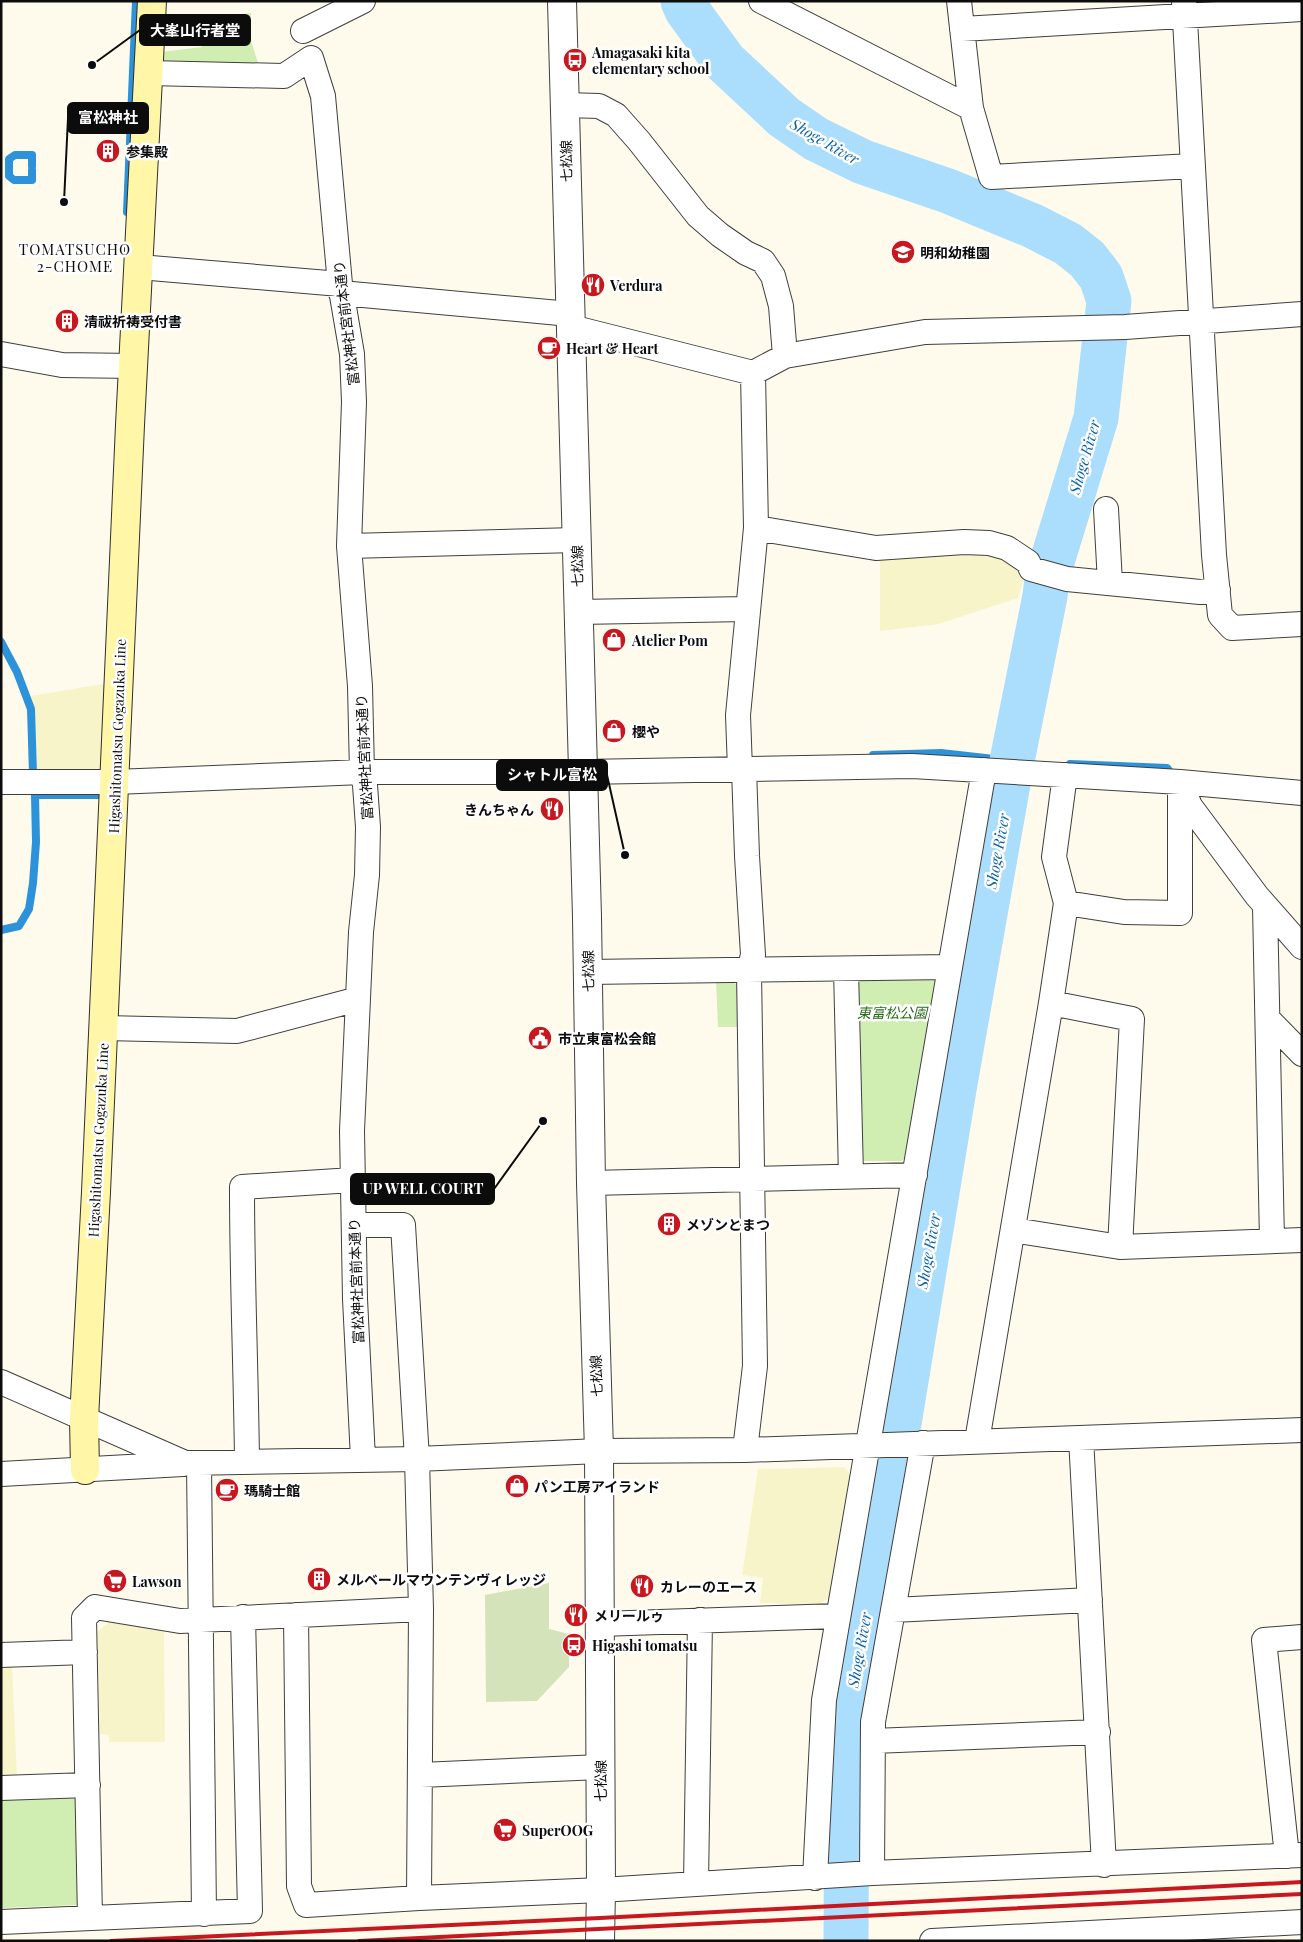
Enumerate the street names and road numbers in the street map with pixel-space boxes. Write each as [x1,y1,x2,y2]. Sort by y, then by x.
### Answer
street label: 七松線 [556,140,576,182]
street label: 富松神社宮前本通り [329,259,363,387]
street label: 七松線 [567,545,587,587]
street label: Higashitomatsu Gogazuka Line [104,638,130,834]
street label: 富松神社宮前本通り [351,694,377,820]
street label: 七松線 [578,950,598,992]
street label: Higashitomatsu Gogazuka Line [83,1042,113,1238]
street label: 富松神社宮前本通り [344,1218,368,1344]
street label: 七松線 [586,1355,606,1397]
street label: 七松線 [591,1760,610,1802]

